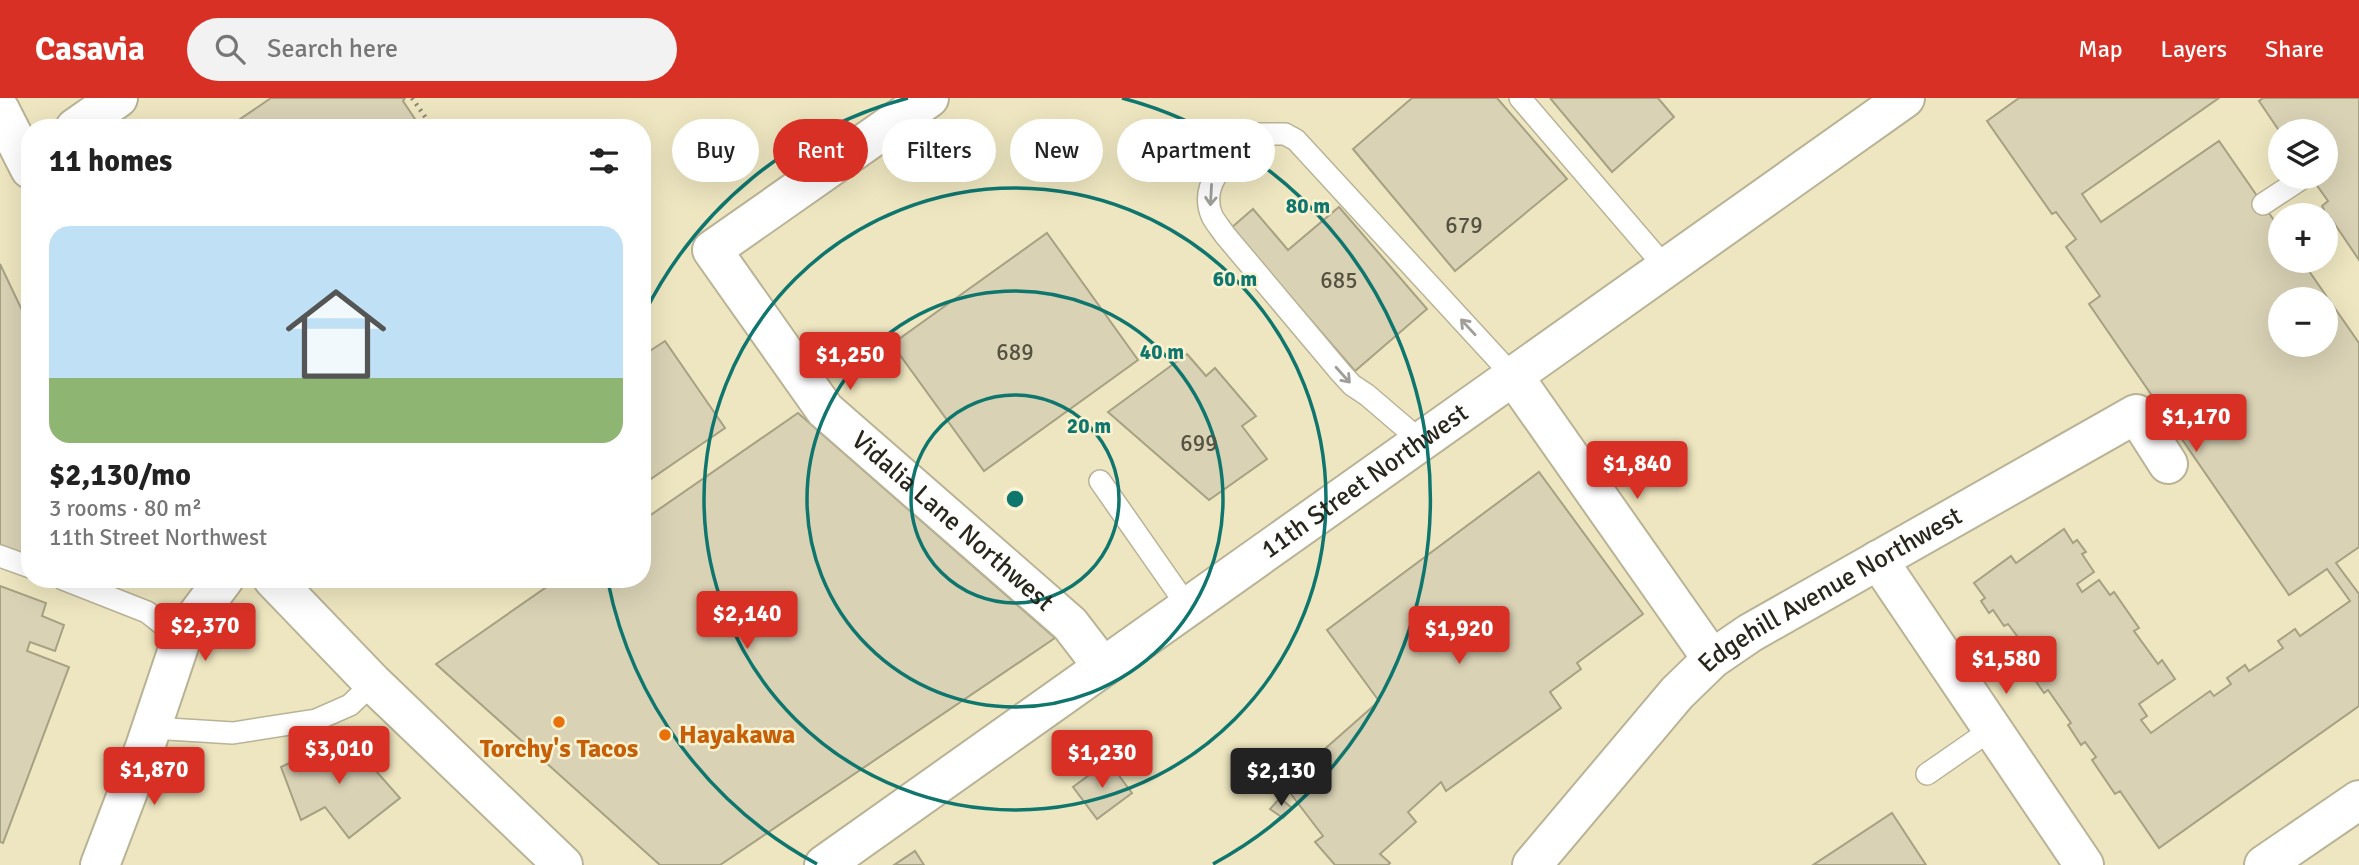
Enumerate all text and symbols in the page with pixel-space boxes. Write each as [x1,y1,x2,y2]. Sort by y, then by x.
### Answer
search box [187,18,677,81]
text: Casavia [35,29,145,70]
icon: search [211,30,249,68]
text: Search here [267,33,398,65]
text: Map [2078,34,2123,64]
text: Layers [2161,34,2227,64]
text: Share [2265,34,2324,64]
chip: Buy [672,119,759,182]
chip: Rent [773,119,868,182]
chip: Filters [882,119,996,182]
chip: New [1010,119,1103,182]
chip: Apartment [1117,119,1275,182]
map controls [2268,119,2338,357]
button: layers [2268,119,2338,189]
icon: filters [585,142,623,180]
text: 11 homes [49,143,172,180]
one-way arrow [1205,183,1218,206]
text: 80 m [1286,193,1330,219]
button: + [2268,203,2338,273]
house number: 679 [1445,211,1483,240]
text: 60 m [1213,266,1257,292]
house number: 685 [1320,266,1358,295]
icon: home [273,271,399,397]
button: − [2268,287,2338,357]
one-way arrow [1459,319,1476,336]
pin: $1,250 [793,332,907,392]
house number: 689 [996,338,1034,367]
text: 40 m [1140,339,1184,365]
text: $1,250 [816,340,884,369]
one-way arrow [1335,366,1351,384]
pin: $1,170 [2139,394,2253,454]
street label: 11th Street Northwest [1255,397,1475,566]
text: $1,170 [2162,402,2230,431]
text: 20 m [1067,413,1111,439]
street label: Vidalia Lane Northwest [845,424,1060,618]
house number: 699 [1180,429,1218,458]
pin: $1,840 [1580,442,1694,501]
text: $1,840 [1603,449,1671,478]
text: $2,130/mo [49,457,191,494]
centre of rings [1003,487,1027,511]
text: 3 rooms · 80 m² [49,494,202,523]
street label: Edgehill Avenue Northwest [1692,500,1968,679]
text: 11th Street Northwest [49,523,267,552]
pin: $2,140 [690,592,804,651]
text: $2,140 [713,599,781,628]
pin: $2,370 [148,603,262,663]
pin: $1,920 [1402,606,1516,666]
text: $2,370 [171,611,239,640]
text: $1,920 [1425,614,1493,643]
pin: $1,580 [1949,636,2063,696]
text: $1,580 [1972,644,2040,673]
marker: Torchy's Tacos [551,714,567,730]
place label: Hayakawa [679,719,795,751]
pin: $3,010 [282,726,396,786]
marker: Hayakawa [657,727,673,743]
pin: $1,230 [1045,730,1159,790]
place label: Torchy's Tacos [480,733,638,765]
text: $3,010 [305,734,373,763]
text: $1,230 [1068,738,1136,767]
pin: $1,870 [97,748,211,807]
pin: $2,130 [1224,748,1338,808]
text: $1,870 [120,755,188,784]
text: $2,130 [1247,756,1315,785]

